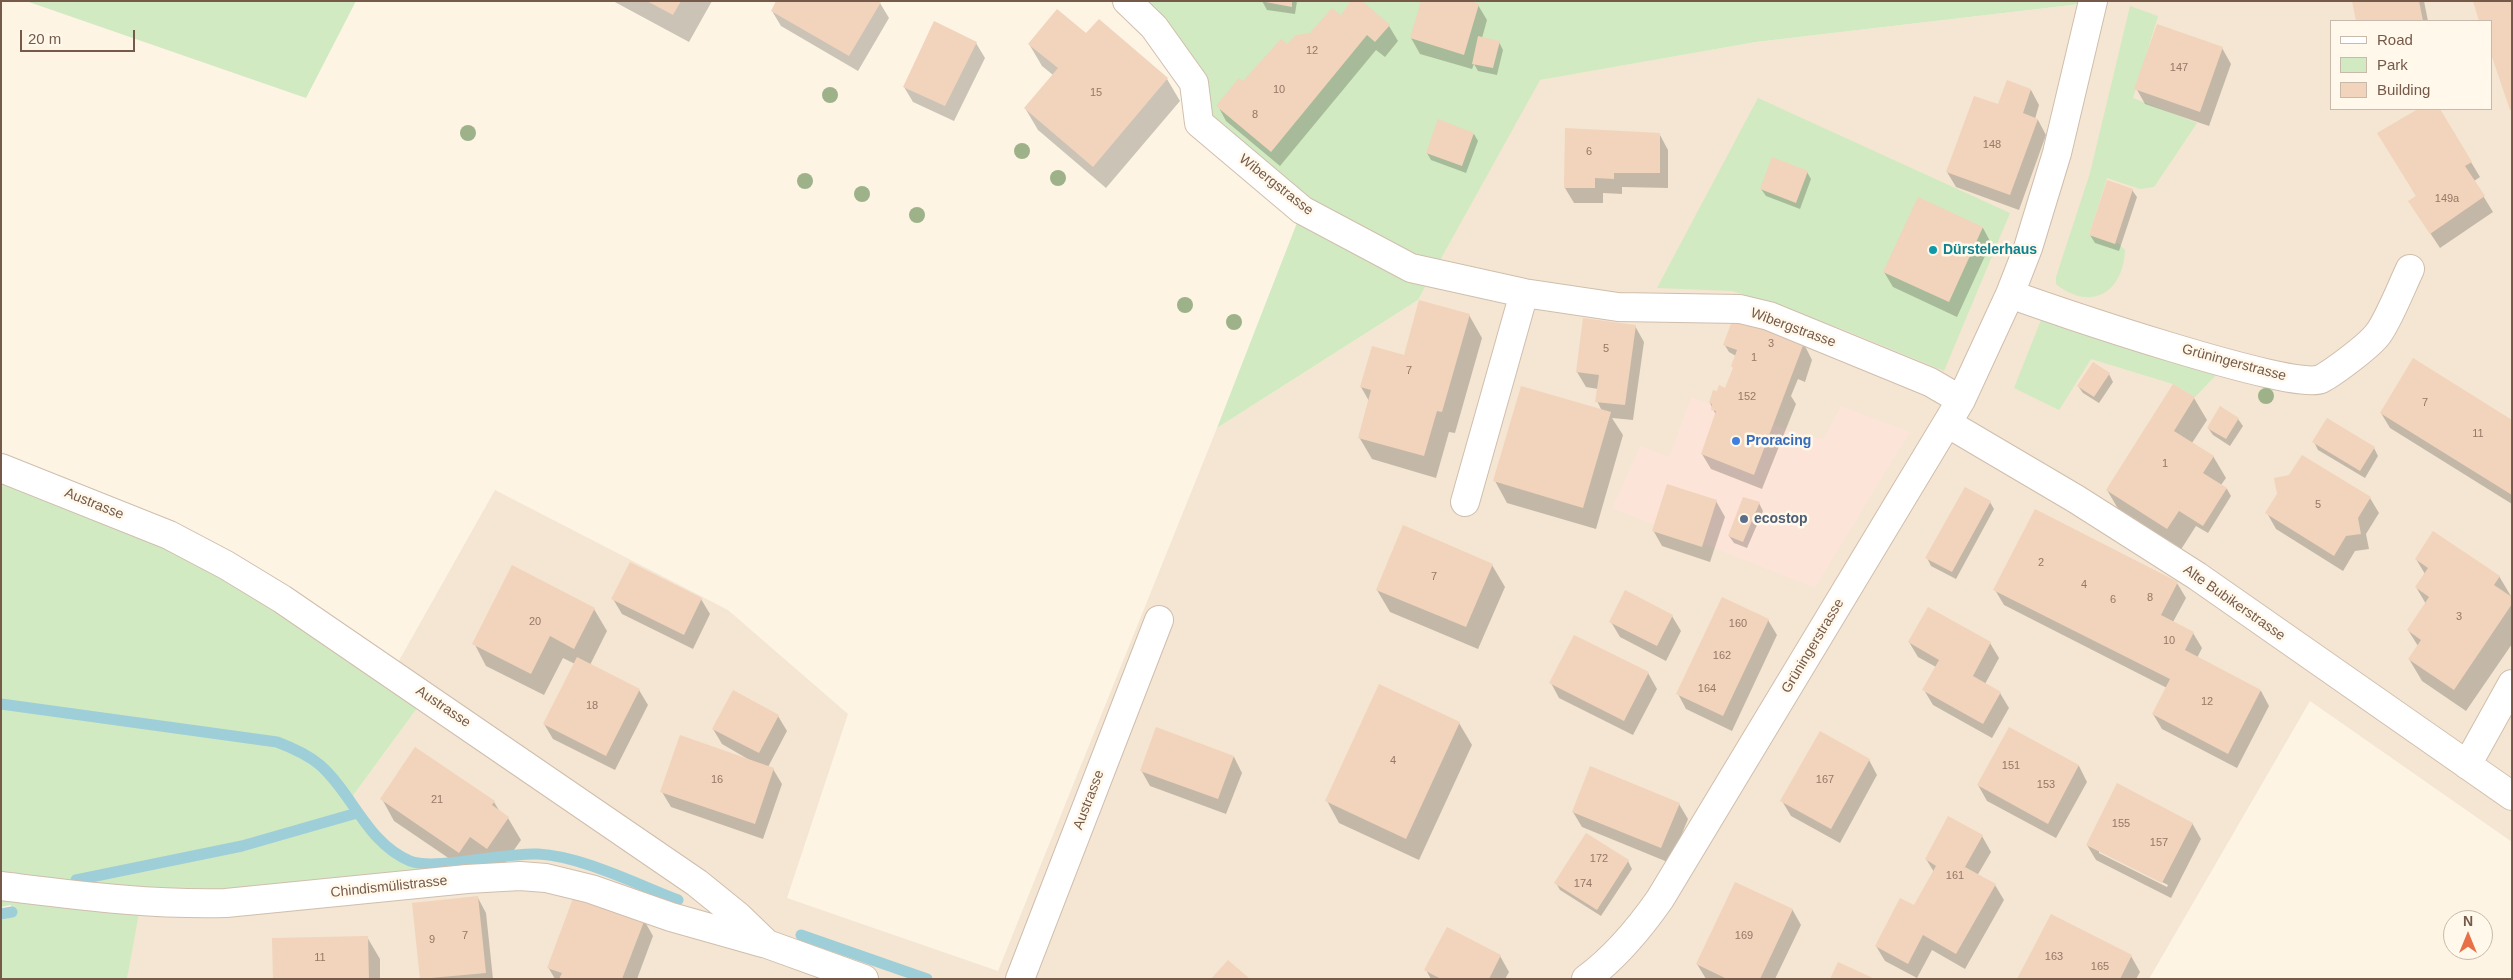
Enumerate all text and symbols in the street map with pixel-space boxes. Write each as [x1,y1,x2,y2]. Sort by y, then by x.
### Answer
scale bar [22,20,138,52]
legend [2330,20,2493,110]
text: 20 m [28,30,61,47]
text: Road [2377,31,2413,48]
house number: 12 [1306,44,1318,58]
text: Park [2377,56,2408,73]
house number: 147 [2170,61,2188,75]
text: Building [2377,81,2430,98]
house number: 10 [1273,83,1285,97]
house number: 15 [1090,86,1102,100]
house number: 8 [1252,108,1258,122]
house number: 148 [1983,138,2001,152]
house number: 6 [1586,145,1592,159]
street label: Wibergstrasse [1236,151,1316,219]
house number: 149a [2435,192,2459,206]
place label: Dürstelerhaus [1943,242,2037,258]
marker: Dürstelerhaus [1927,244,1939,256]
street label: Wibergstrasse [1748,305,1838,351]
house number: 3 [1768,337,1774,351]
street label: Grüningerstrasse [2180,341,2288,385]
house number: 5 [1603,342,1609,356]
house number: 1 [1751,351,1757,365]
house number: 7 [1406,364,1412,378]
house number: 152 [1738,390,1756,404]
house number: 7 [2422,396,2428,410]
house number: 11 [2472,427,2484,441]
place label: Proracing [1746,433,1811,449]
marker: Proracing [1730,435,1742,447]
house number: 1 [2162,457,2168,471]
street label: Austrasse [62,485,126,523]
house number: 5 [2315,498,2321,512]
place label: ecostop [1754,511,1808,527]
marker: ecostop [1738,513,1750,525]
house number: 2 [2038,556,2044,570]
street label: Alte Bubikerstrasse [2180,562,2288,644]
house number: 7 [1431,570,1437,584]
house number: 4 [2081,578,2087,592]
house number: 8 [2147,591,2153,605]
house number: 6 [2110,593,2116,607]
street label: Grüningerstrasse [1778,596,1848,696]
house number: 3 [2456,610,2462,624]
house number: 20 [529,615,541,629]
house number: 160 [1729,617,1747,631]
house number: 10 [2163,634,2175,648]
house number: 162 [1713,649,1731,663]
house number: 164 [1698,682,1716,696]
street label: Austrasse [412,683,474,731]
house number: 12 [2201,695,2213,709]
house number: 18 [586,699,598,713]
house number: 4 [1390,754,1396,768]
house number: 151 [2002,759,2020,773]
street label: Austrasse [1070,768,1108,832]
house number: 16 [711,773,723,787]
house number: 167 [1816,773,1834,787]
house number: 153 [2037,778,2055,792]
house number: 21 [431,793,443,807]
house number: 155 [2112,817,2130,831]
house number: 157 [2150,836,2168,850]
house number: 172 [1590,852,1608,866]
house number: 161 [1946,869,1964,883]
street label: Chindismülistrasse [330,873,448,901]
house number: 174 [1574,877,1592,891]
north arrow [2443,910,2493,960]
text: N [2463,913,2473,929]
house number: 7 [462,929,468,943]
house number: 169 [1735,929,1753,943]
house number: 9 [429,933,435,947]
house number: 163 [2045,950,2063,964]
house number: 11 [314,951,326,965]
house number: 165 [2091,960,2109,974]

